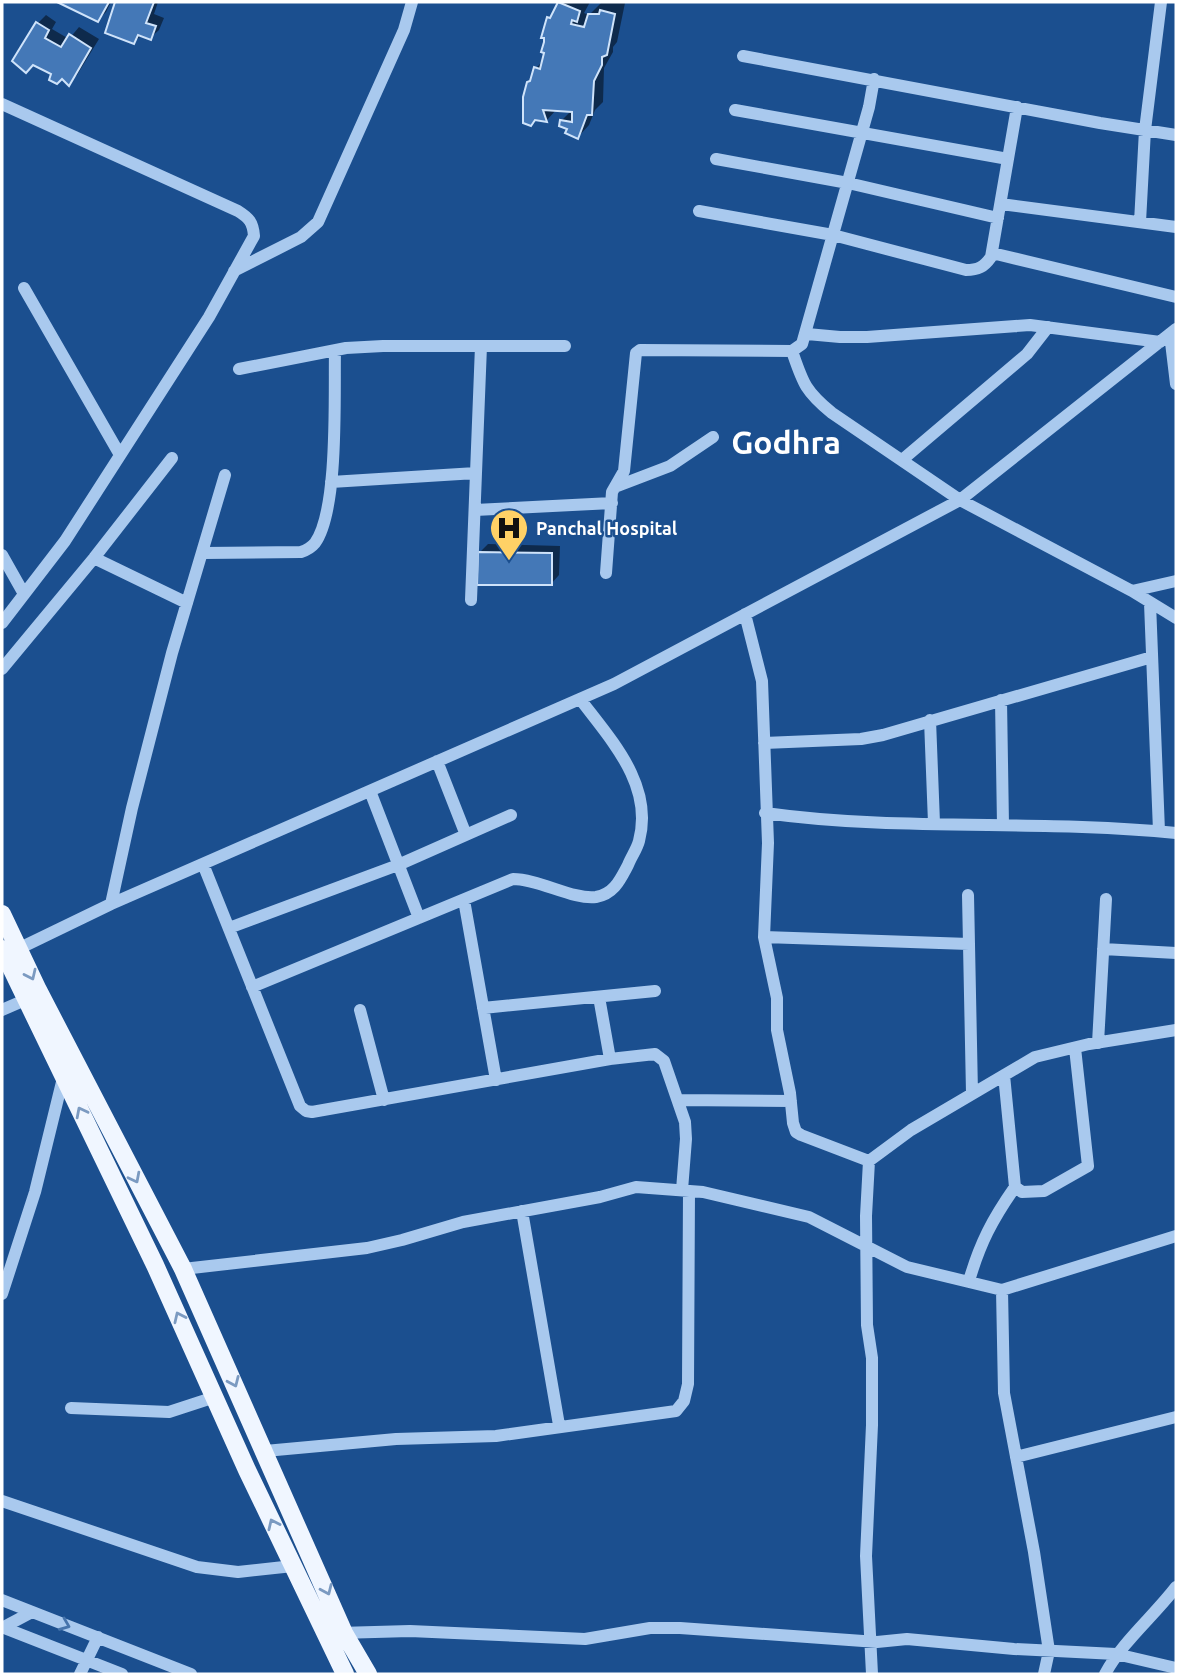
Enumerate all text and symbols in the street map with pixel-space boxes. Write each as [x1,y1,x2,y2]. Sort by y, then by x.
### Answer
district label: Godhra [731,424,841,460]
hospital icon: Panchal Hospital [488,507,530,562]
place label: Panchal Hospital [536,518,678,538]
one-way arrow [23,968,37,981]
one-way arrow [75,1107,89,1119]
one-way arrow [127,1170,141,1183]
one-way arrow [173,1312,187,1324]
one-way arrow [226,1375,240,1388]
one-way arrow [267,1519,281,1531]
one-way arrow [318,1583,332,1595]
one-way arrow [59,1616,71,1630]

